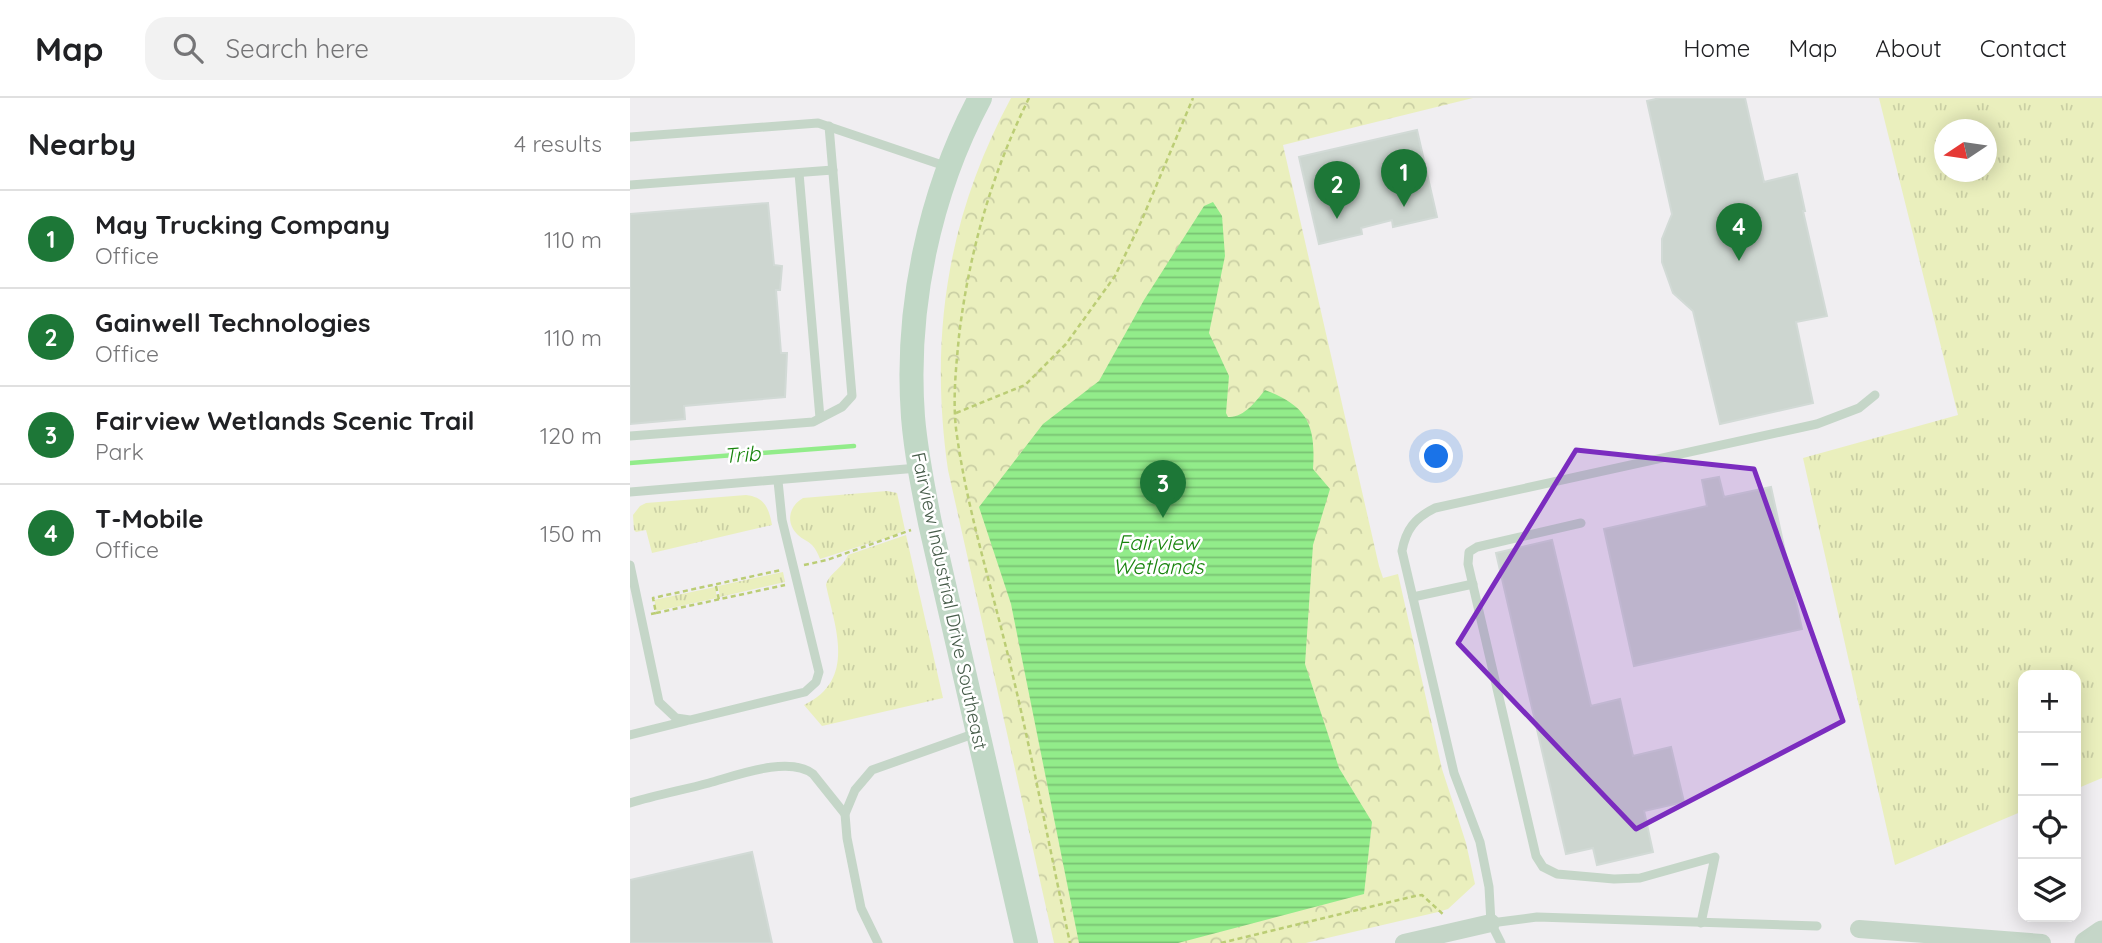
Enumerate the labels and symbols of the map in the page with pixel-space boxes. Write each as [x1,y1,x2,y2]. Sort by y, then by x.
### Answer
north arrow [1934,119,1997,182]
pin: 1 [1381,149,1427,207]
pin: 2 [1314,161,1360,219]
pin: 4 [1716,203,1762,261]
your location [1419,439,1453,473]
water label: Trib [723,440,762,468]
street label: Fairview Industrial Drive Southeast [907,450,993,752]
pin: 3 [1140,460,1186,518]
water label: Fairview Wetlands [1112,529,1205,579]

